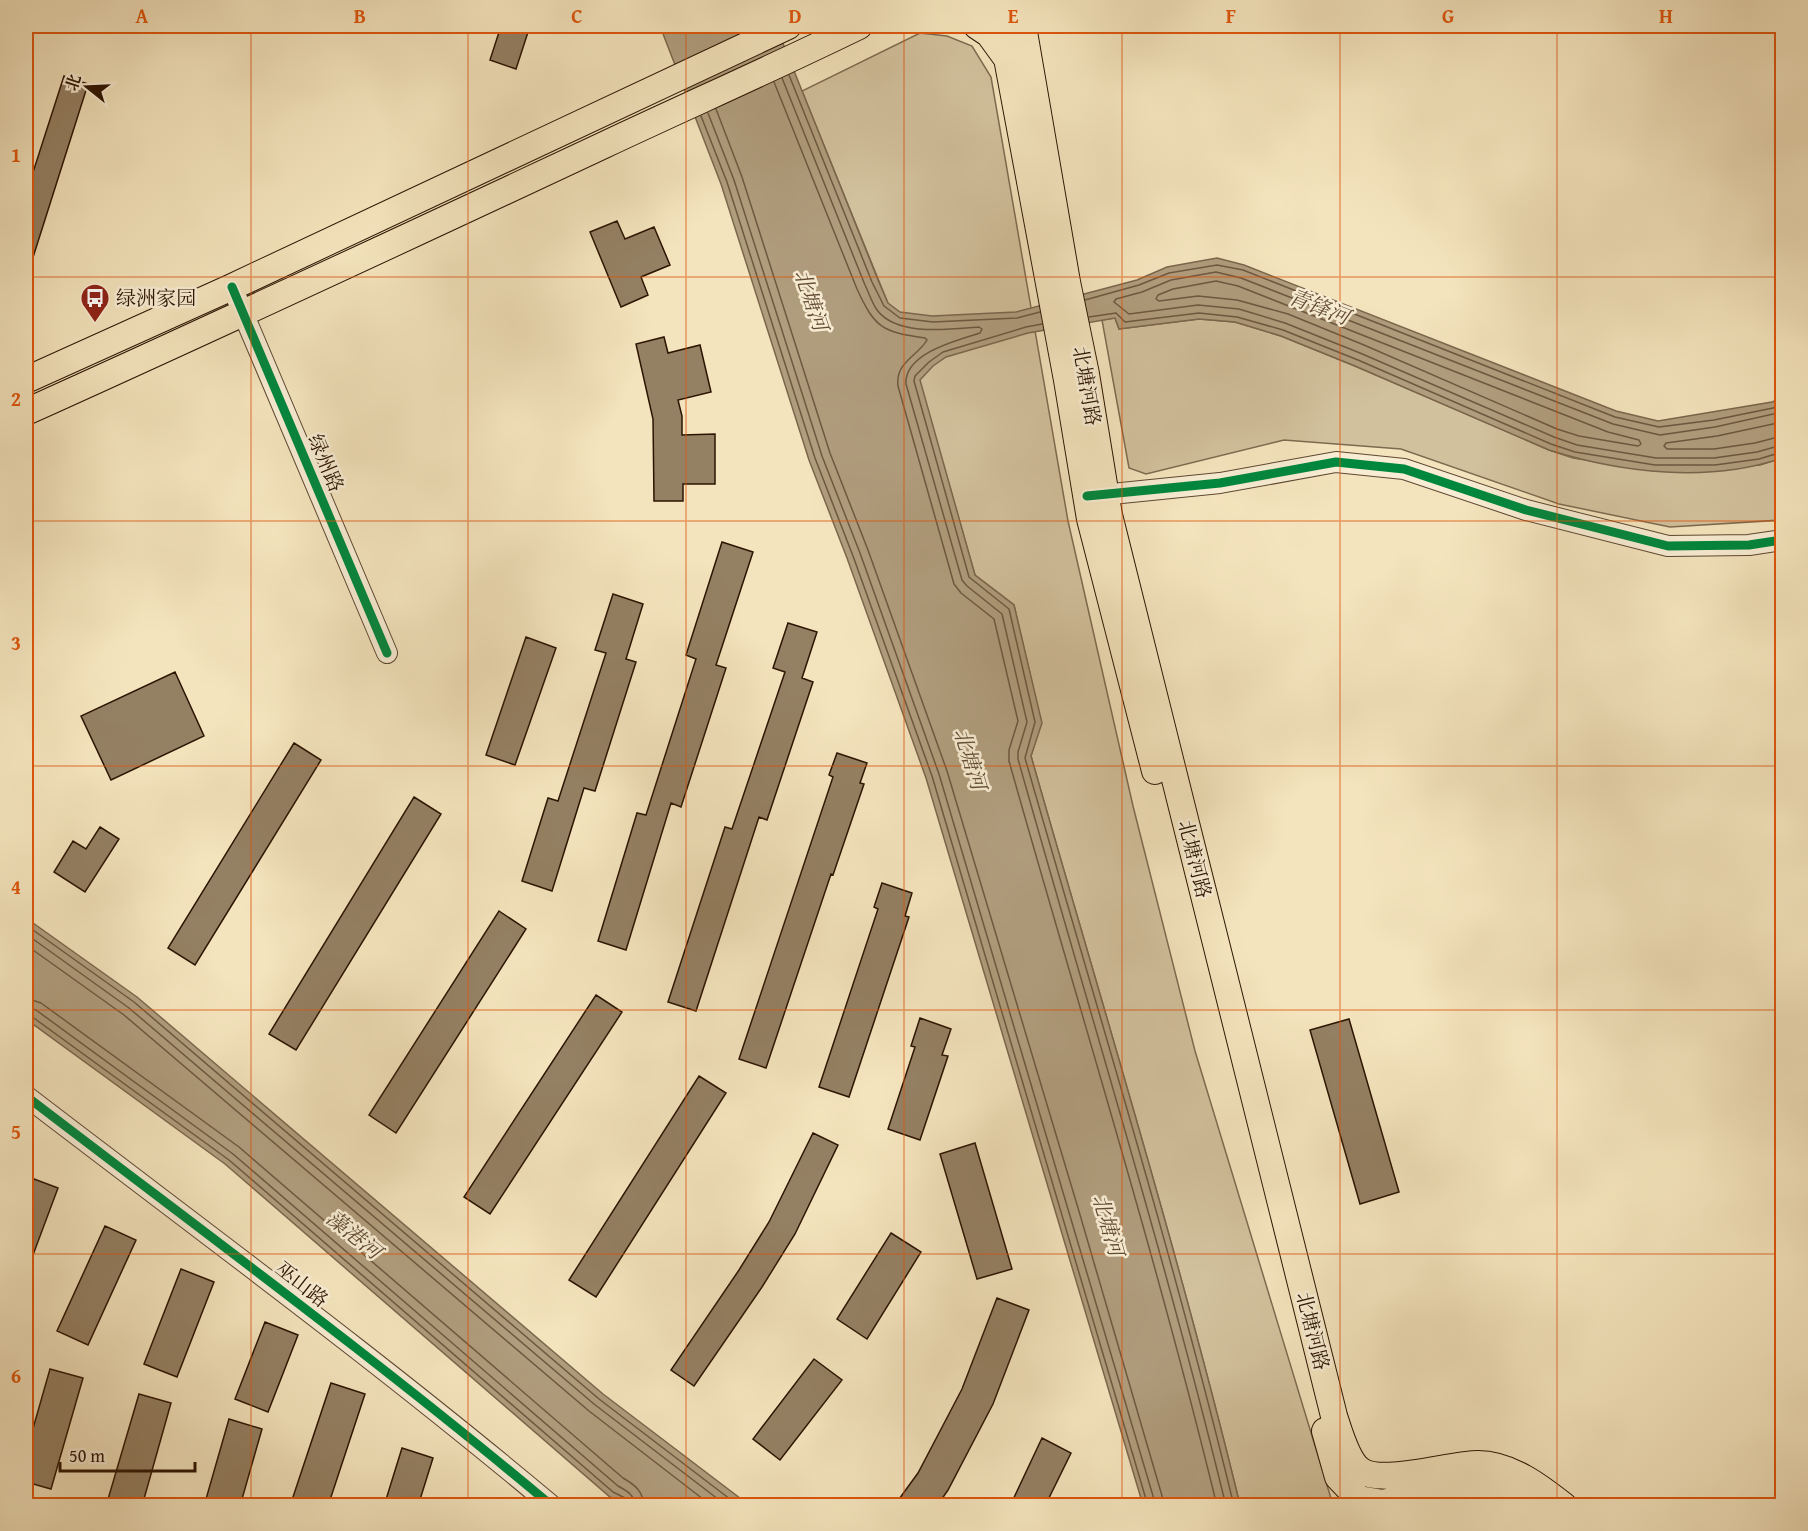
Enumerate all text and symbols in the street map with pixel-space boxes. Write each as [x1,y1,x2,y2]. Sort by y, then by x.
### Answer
text: A [136,1,149,30]
text: B [354,1,366,30]
text: C [571,1,583,30]
text: D [788,1,802,30]
text: E [1008,1,1019,30]
text: F [1226,1,1236,30]
text: G [1442,1,1454,30]
text: H [1659,1,1673,30]
north arrow [57,57,117,117]
text: 北 [59,71,87,94]
text: 1 [11,140,21,169]
water label: 北塘河 [787,265,838,338]
water label: 青锋河 [1284,281,1358,334]
bus stop icon: 绿洲家园 [79,282,111,324]
place label: 绿洲家园 [116,283,196,312]
street label: 北塘河路 [1066,344,1109,428]
text: 2 [11,384,21,413]
street label: 绿州路 [301,430,352,496]
text: 3 [11,628,21,657]
water label: 北塘河 [946,724,996,797]
street label: 北塘河路 [1172,817,1219,901]
text: 4 [11,872,21,901]
text: 5 [11,1117,21,1146]
water label: 北塘河 [1085,1190,1133,1263]
water label: 藻港河 [320,1203,392,1269]
street label: 巫山路 [270,1254,335,1314]
street label: 北塘河路 [1290,1289,1337,1373]
text: 6 [11,1361,21,1390]
scale bar [60,1435,195,1473]
text: 50 m [69,1442,105,1469]

